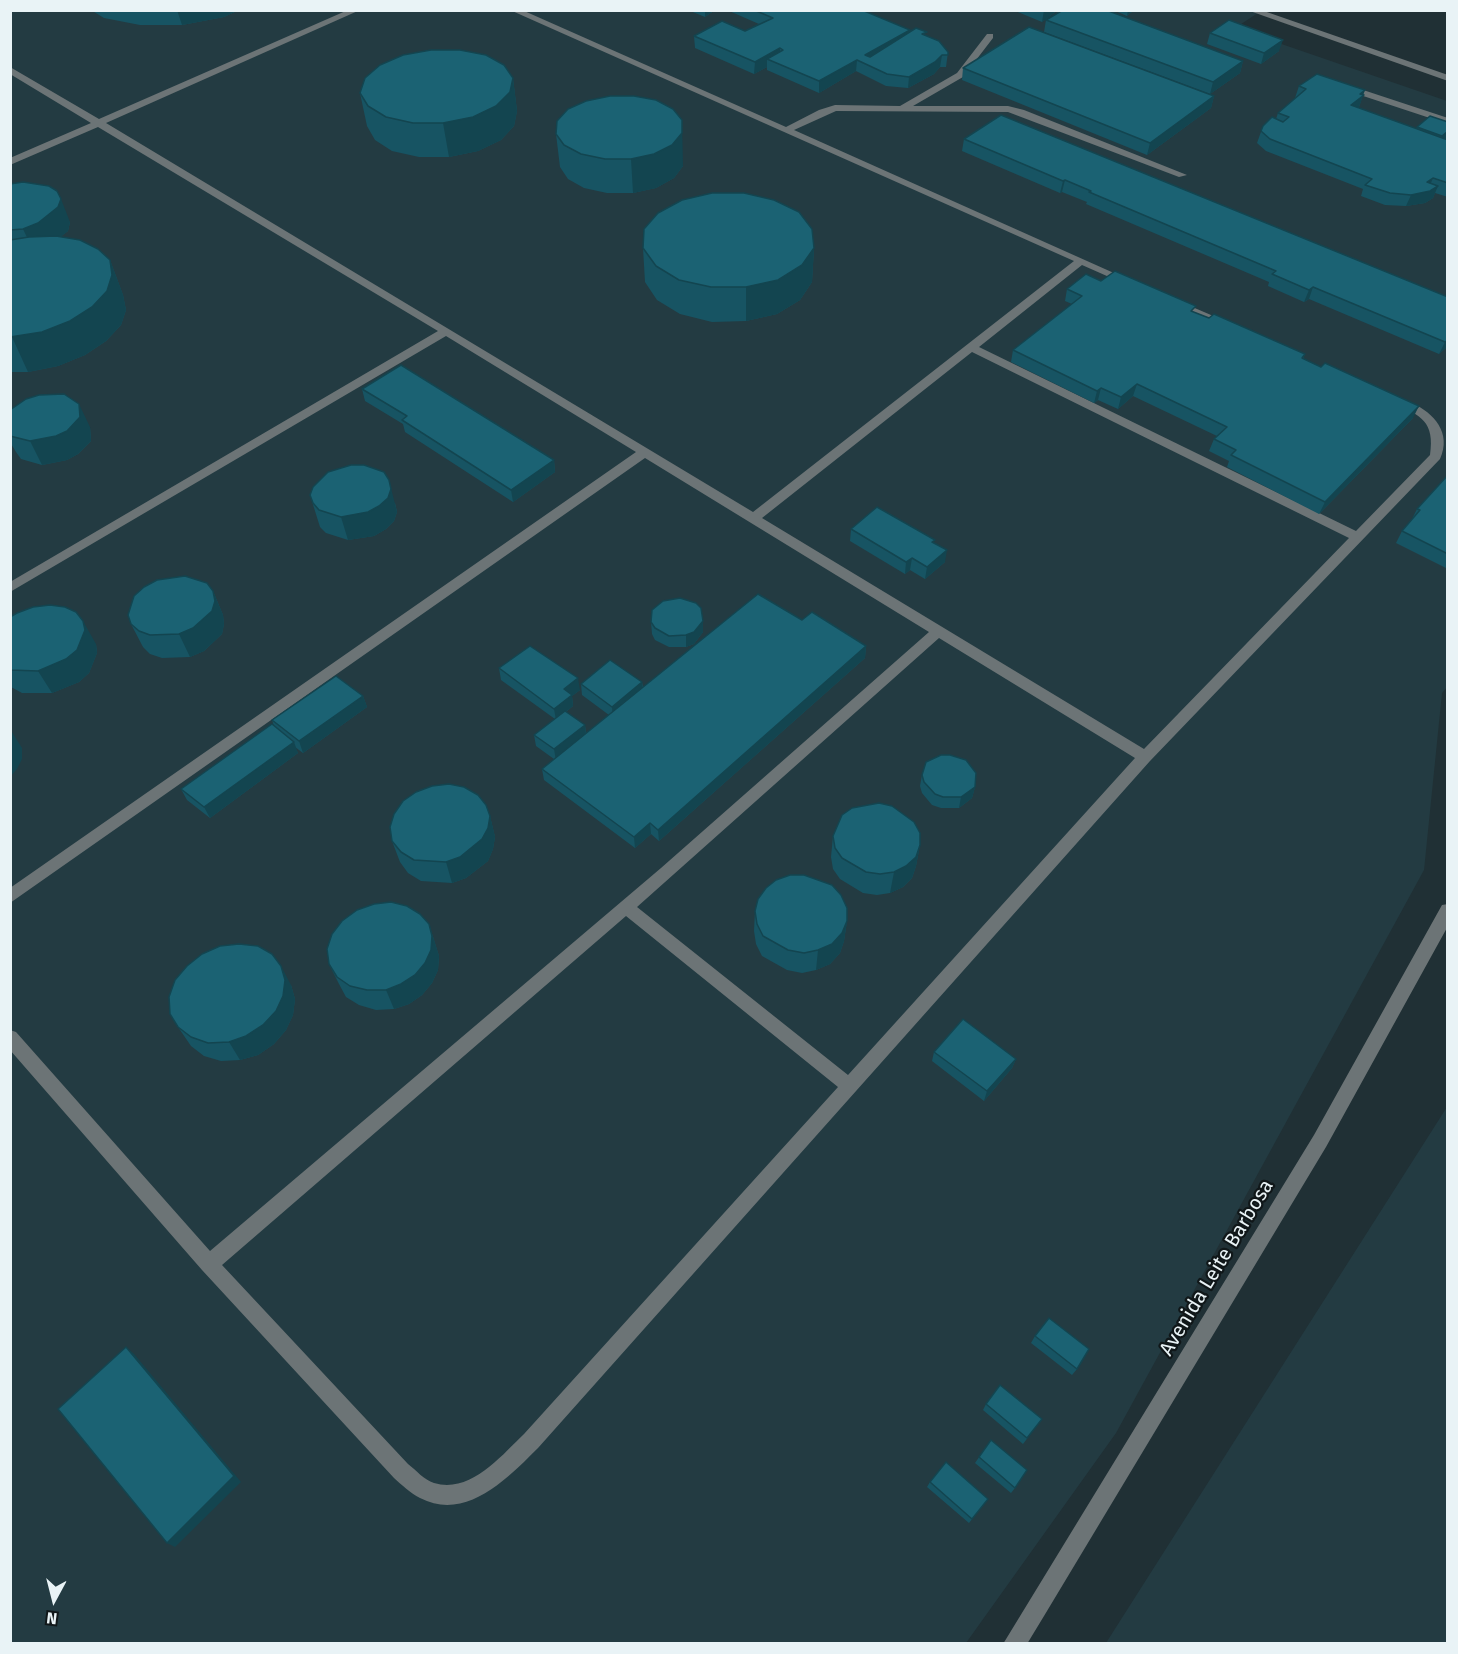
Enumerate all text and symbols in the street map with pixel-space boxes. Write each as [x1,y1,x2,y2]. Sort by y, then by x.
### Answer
street label: Avenida Leite Barbosa [1155,1176,1279,1360]
north arrow [24,1570,84,1630]
text: N [45,1608,58,1628]

